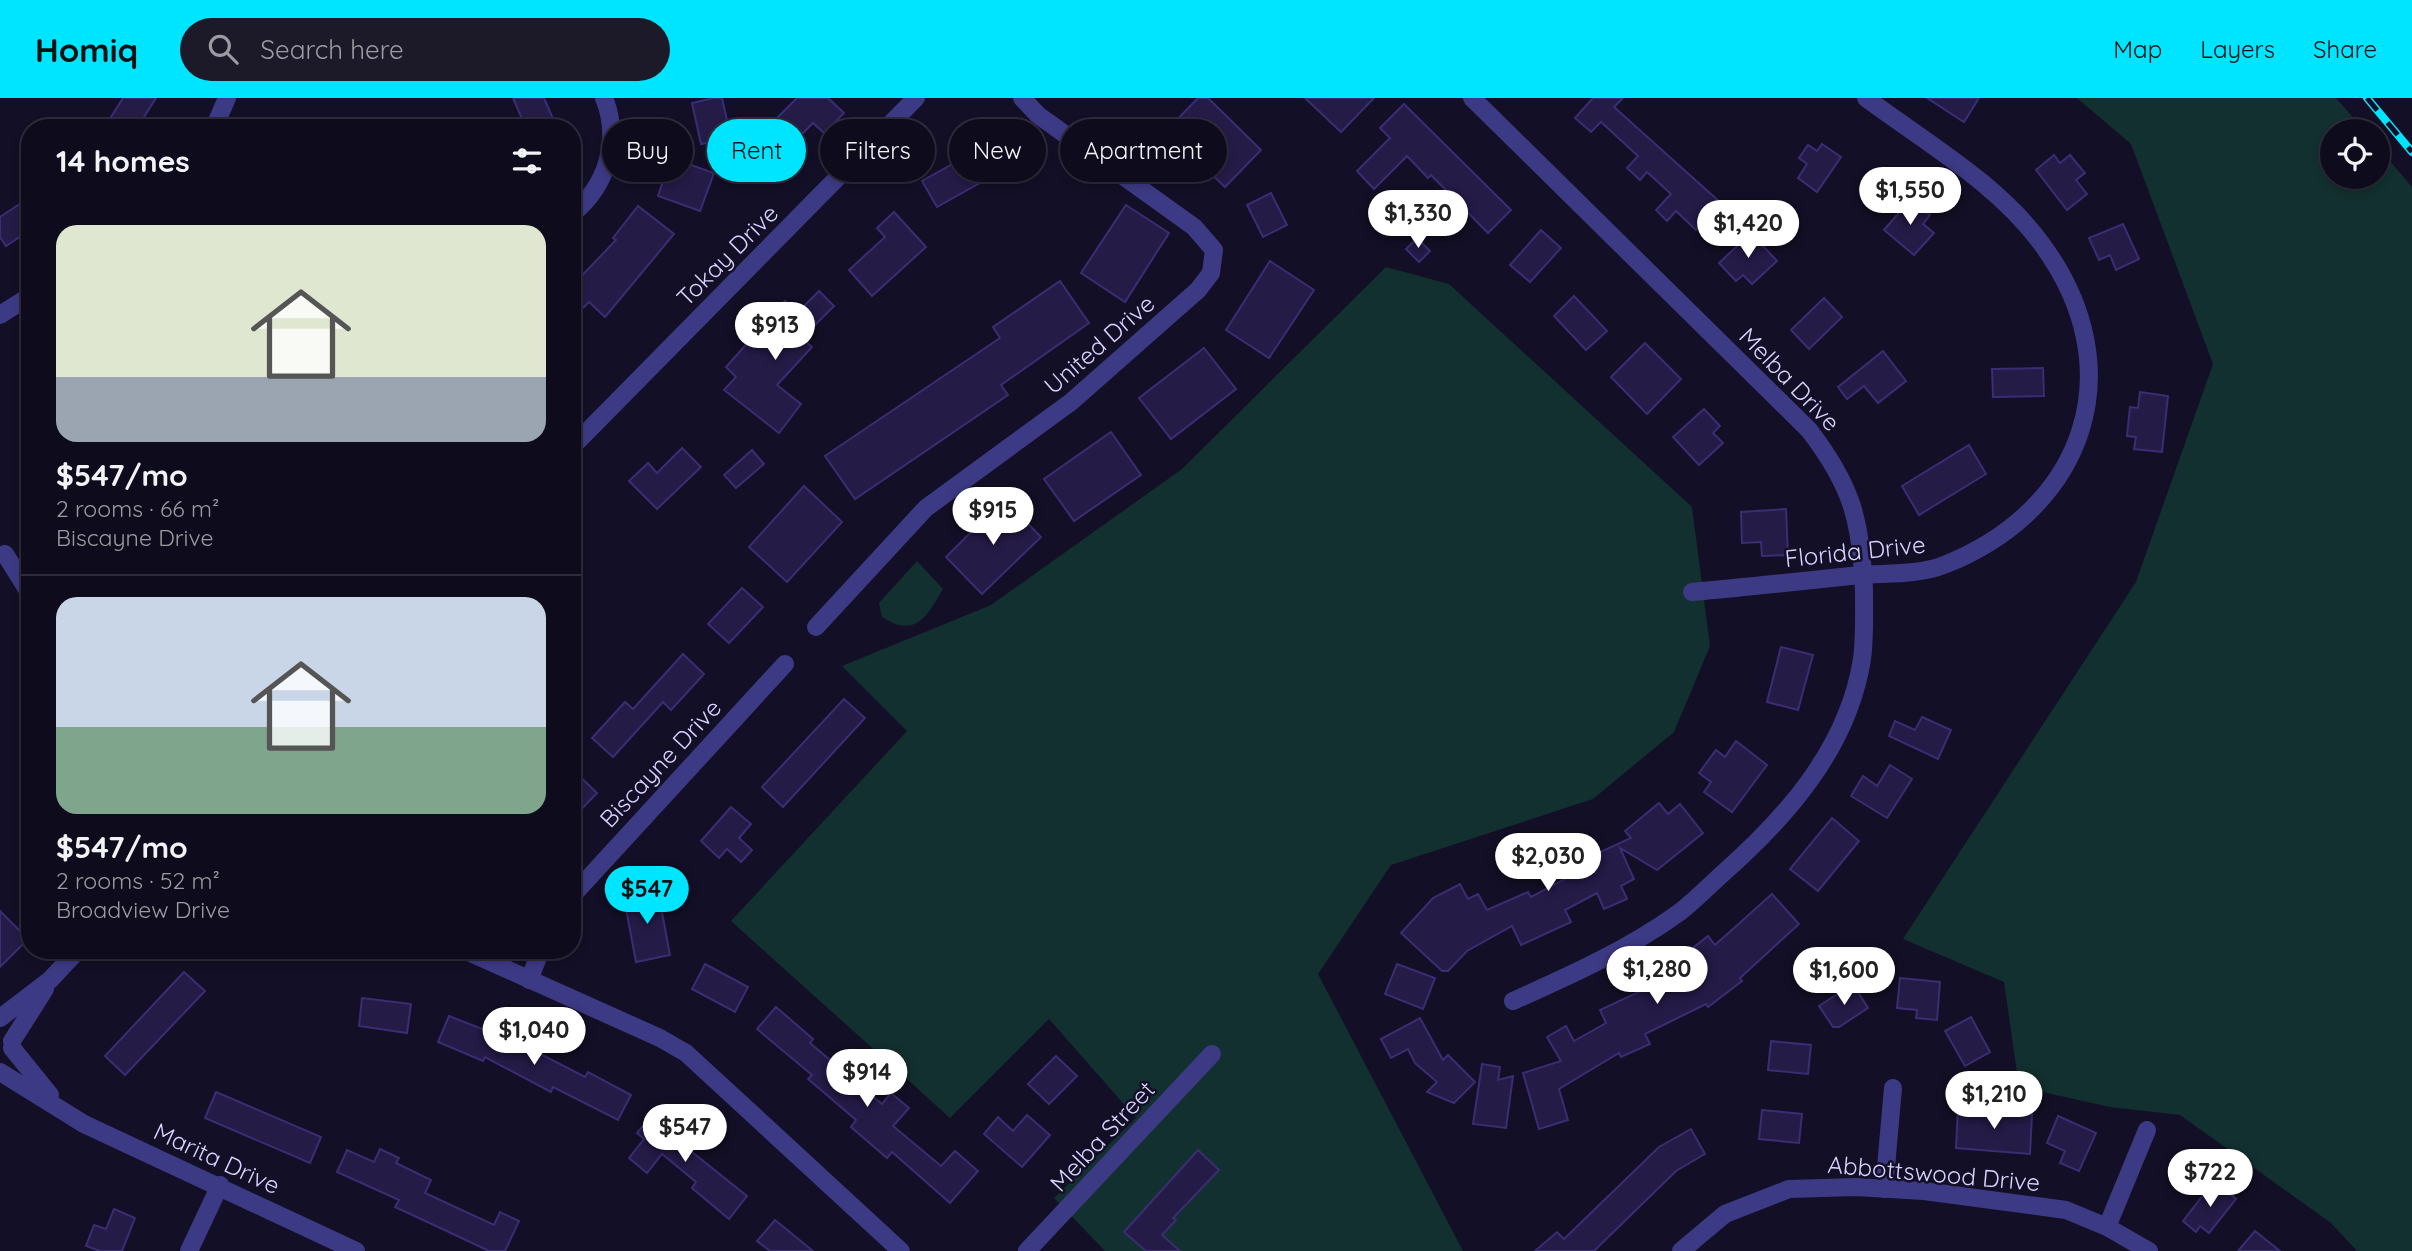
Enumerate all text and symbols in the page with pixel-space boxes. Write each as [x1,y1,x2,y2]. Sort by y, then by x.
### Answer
search box [180,18,670,81]
text: Homiq [35,29,138,70]
icon: search [204,30,242,68]
text: Search here [260,33,404,66]
text: Map [2113,34,2162,64]
text: Layers [2200,34,2275,64]
text: Share [2313,34,2377,64]
chip: Buy [602,119,693,182]
chip: Rent [707,119,806,182]
chip: Filters [820,119,935,182]
chip: New [949,119,1046,182]
chip: Apartment [1060,119,1227,182]
map controls [2320,119,2390,189]
button: locate [2320,119,2390,189]
text: 14 homes [56,142,190,180]
icon: filters [508,142,546,180]
pin: $1,550 [1853,167,1967,227]
text: $1,550 [1875,175,1945,204]
pin: $1,330 [1361,190,1475,250]
street label: Tokay Drive [670,198,784,312]
text: $1,330 [1384,198,1452,227]
pin: $1,420 [1691,200,1805,260]
text: $1,420 [1713,208,1783,237]
icon: home [238,271,364,397]
street label: United Drive [1038,288,1160,400]
pin: $913 [734,302,816,362]
text: $913 [751,310,799,339]
street label: Melba Drive [1733,321,1847,437]
text: $547/mo [56,456,188,494]
pin: $915 [952,488,1034,547]
text: 2 rooms · 66 m² [56,494,219,523]
text: $915 [969,495,1018,524]
text: Biscayne Drive [56,523,214,552]
street label: Florida Drive [1783,529,1927,573]
icon: home [238,643,364,769]
street label: Biscayne Drive [593,693,727,833]
text: $547/mo [56,828,188,866]
pin: $2,030 [1491,834,1605,893]
text: $2,030 [1511,841,1585,870]
text: 2 rooms · 52 m² [56,866,220,895]
pin: $547 [606,866,688,926]
text: $547 [621,874,673,903]
text: Broadview Drive [56,895,230,924]
pin: $1,280 [1600,946,1714,1006]
pin: $1,600 [1787,948,1901,1007]
text: $1,280 [1623,954,1691,983]
text: $1,600 [1809,955,1879,984]
pin: $1,040 [477,1007,591,1067]
text: $1,040 [499,1015,569,1044]
pin: $914 [826,1049,908,1109]
text: $914 [842,1057,892,1086]
pin: $1,210 [1937,1072,2051,1131]
street label: Melba Street [1043,1075,1161,1197]
text: $1,210 [1961,1079,2027,1108]
pin: $547 [644,1104,726,1164]
text: $547 [659,1112,711,1141]
street label: Marita Drive [149,1116,285,1200]
street label: Abbottswood Drive [1827,1149,2041,1197]
pin: $722 [2169,1150,2251,1209]
text: $722 [2184,1157,2236,1186]

